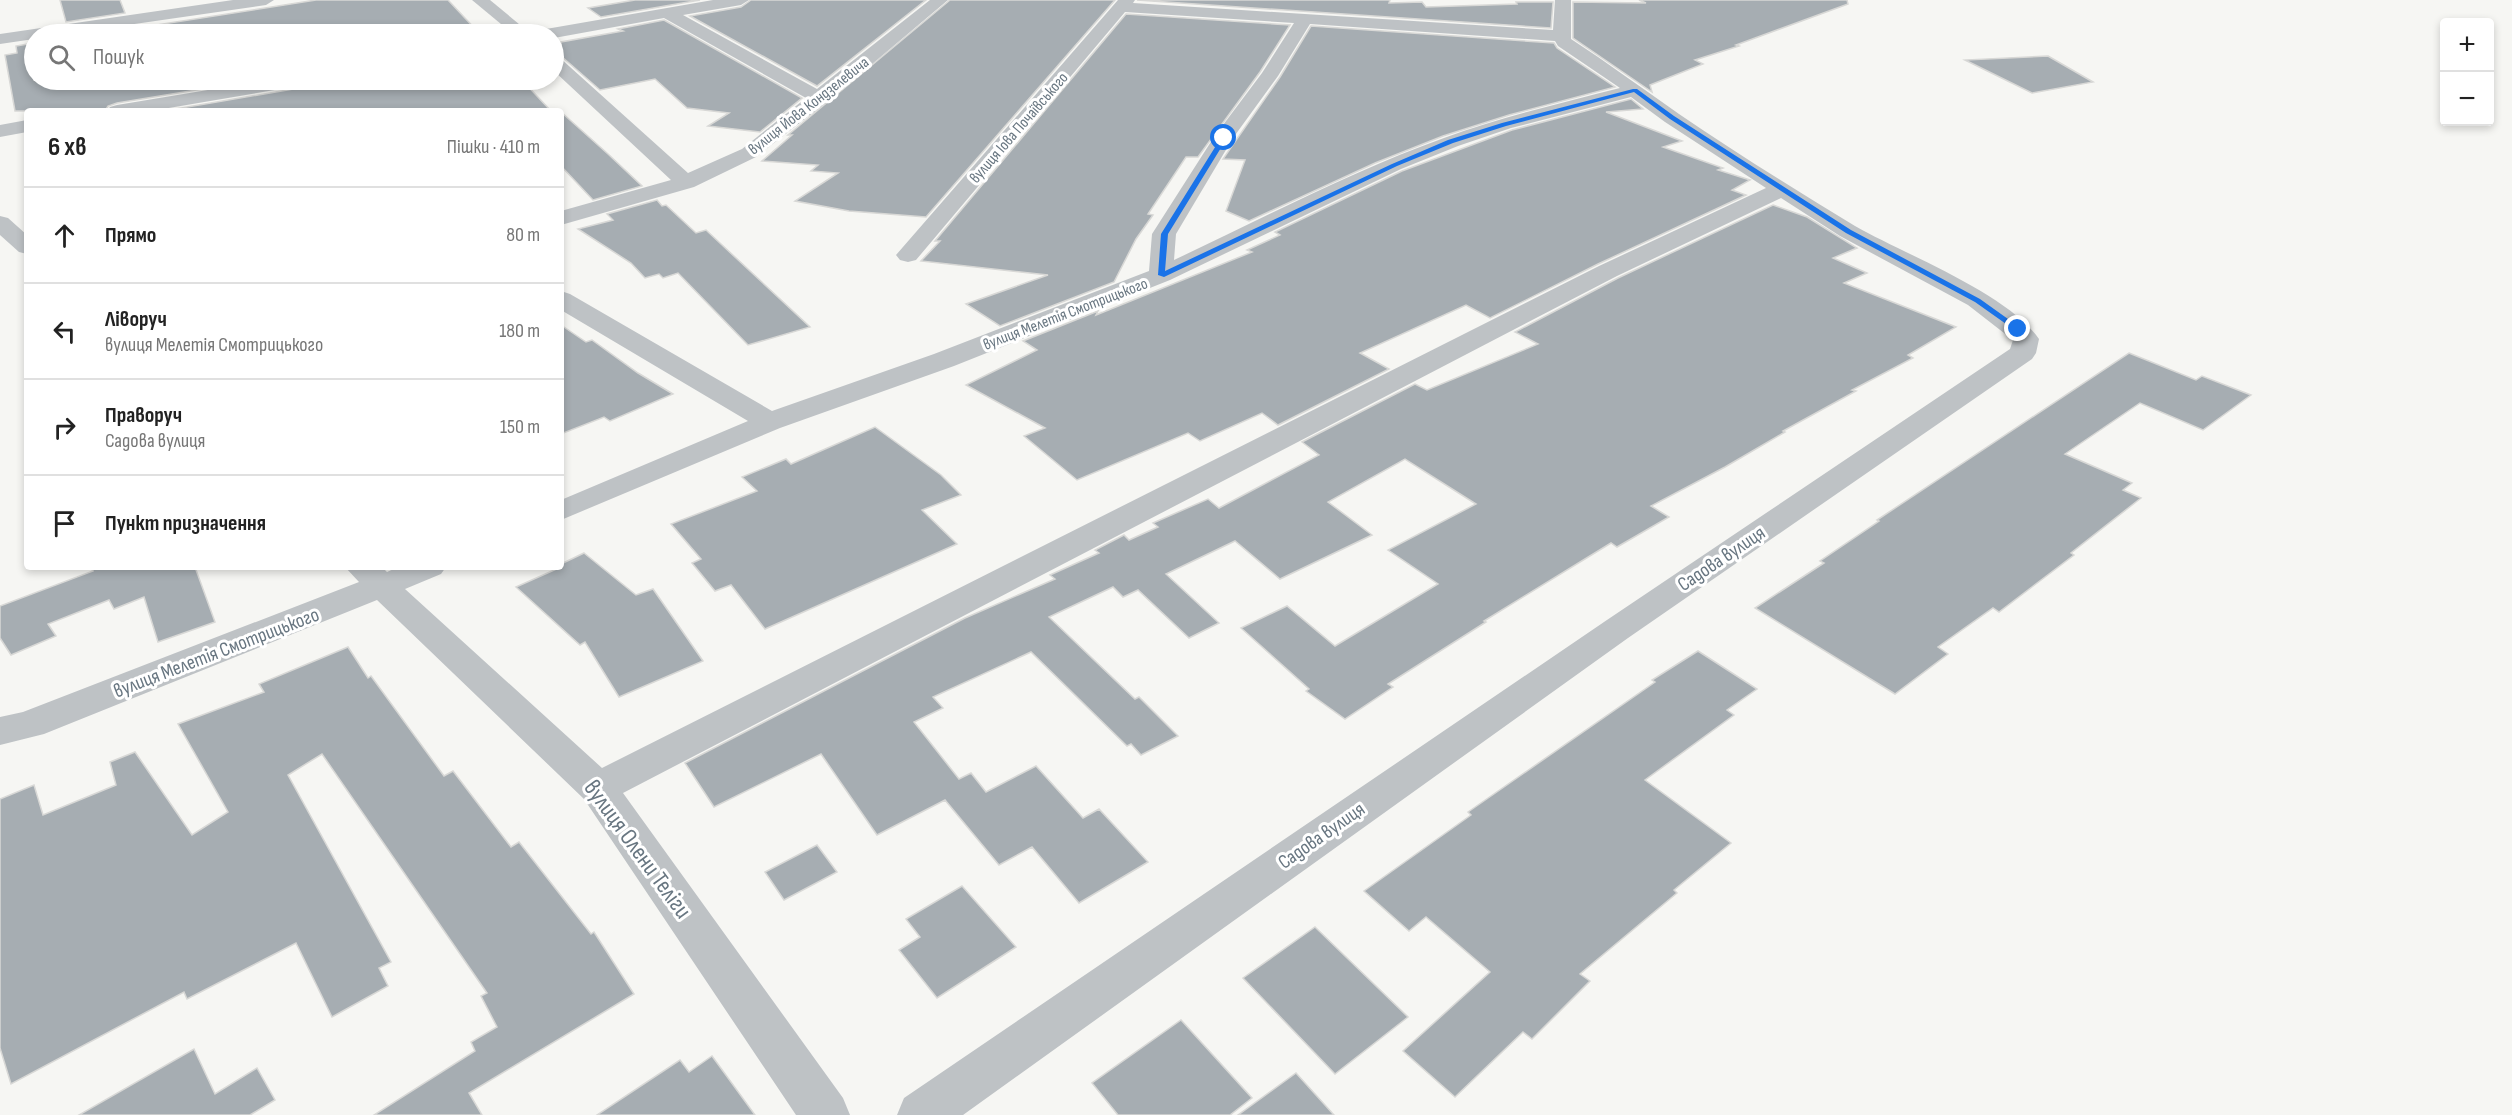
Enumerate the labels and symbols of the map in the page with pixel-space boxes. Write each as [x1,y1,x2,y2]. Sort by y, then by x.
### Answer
street label: вулиця Йова Кондзелевича [745,53,873,159]
street label: вулиця Іова Почаївського [966,69,1072,187]
route start [1210,124,1236,150]
street label: вулиця Мелетія Смотрицького [981,274,1150,355]
route end [2004,315,2030,341]
street label: Садова вулиця [1673,521,1770,597]
street label: вулиця Мелетія Смотрицького [110,603,323,703]
street label: вулиця Олени Теліги [578,774,698,924]
street label: Садова вулиця [1274,797,1370,874]

